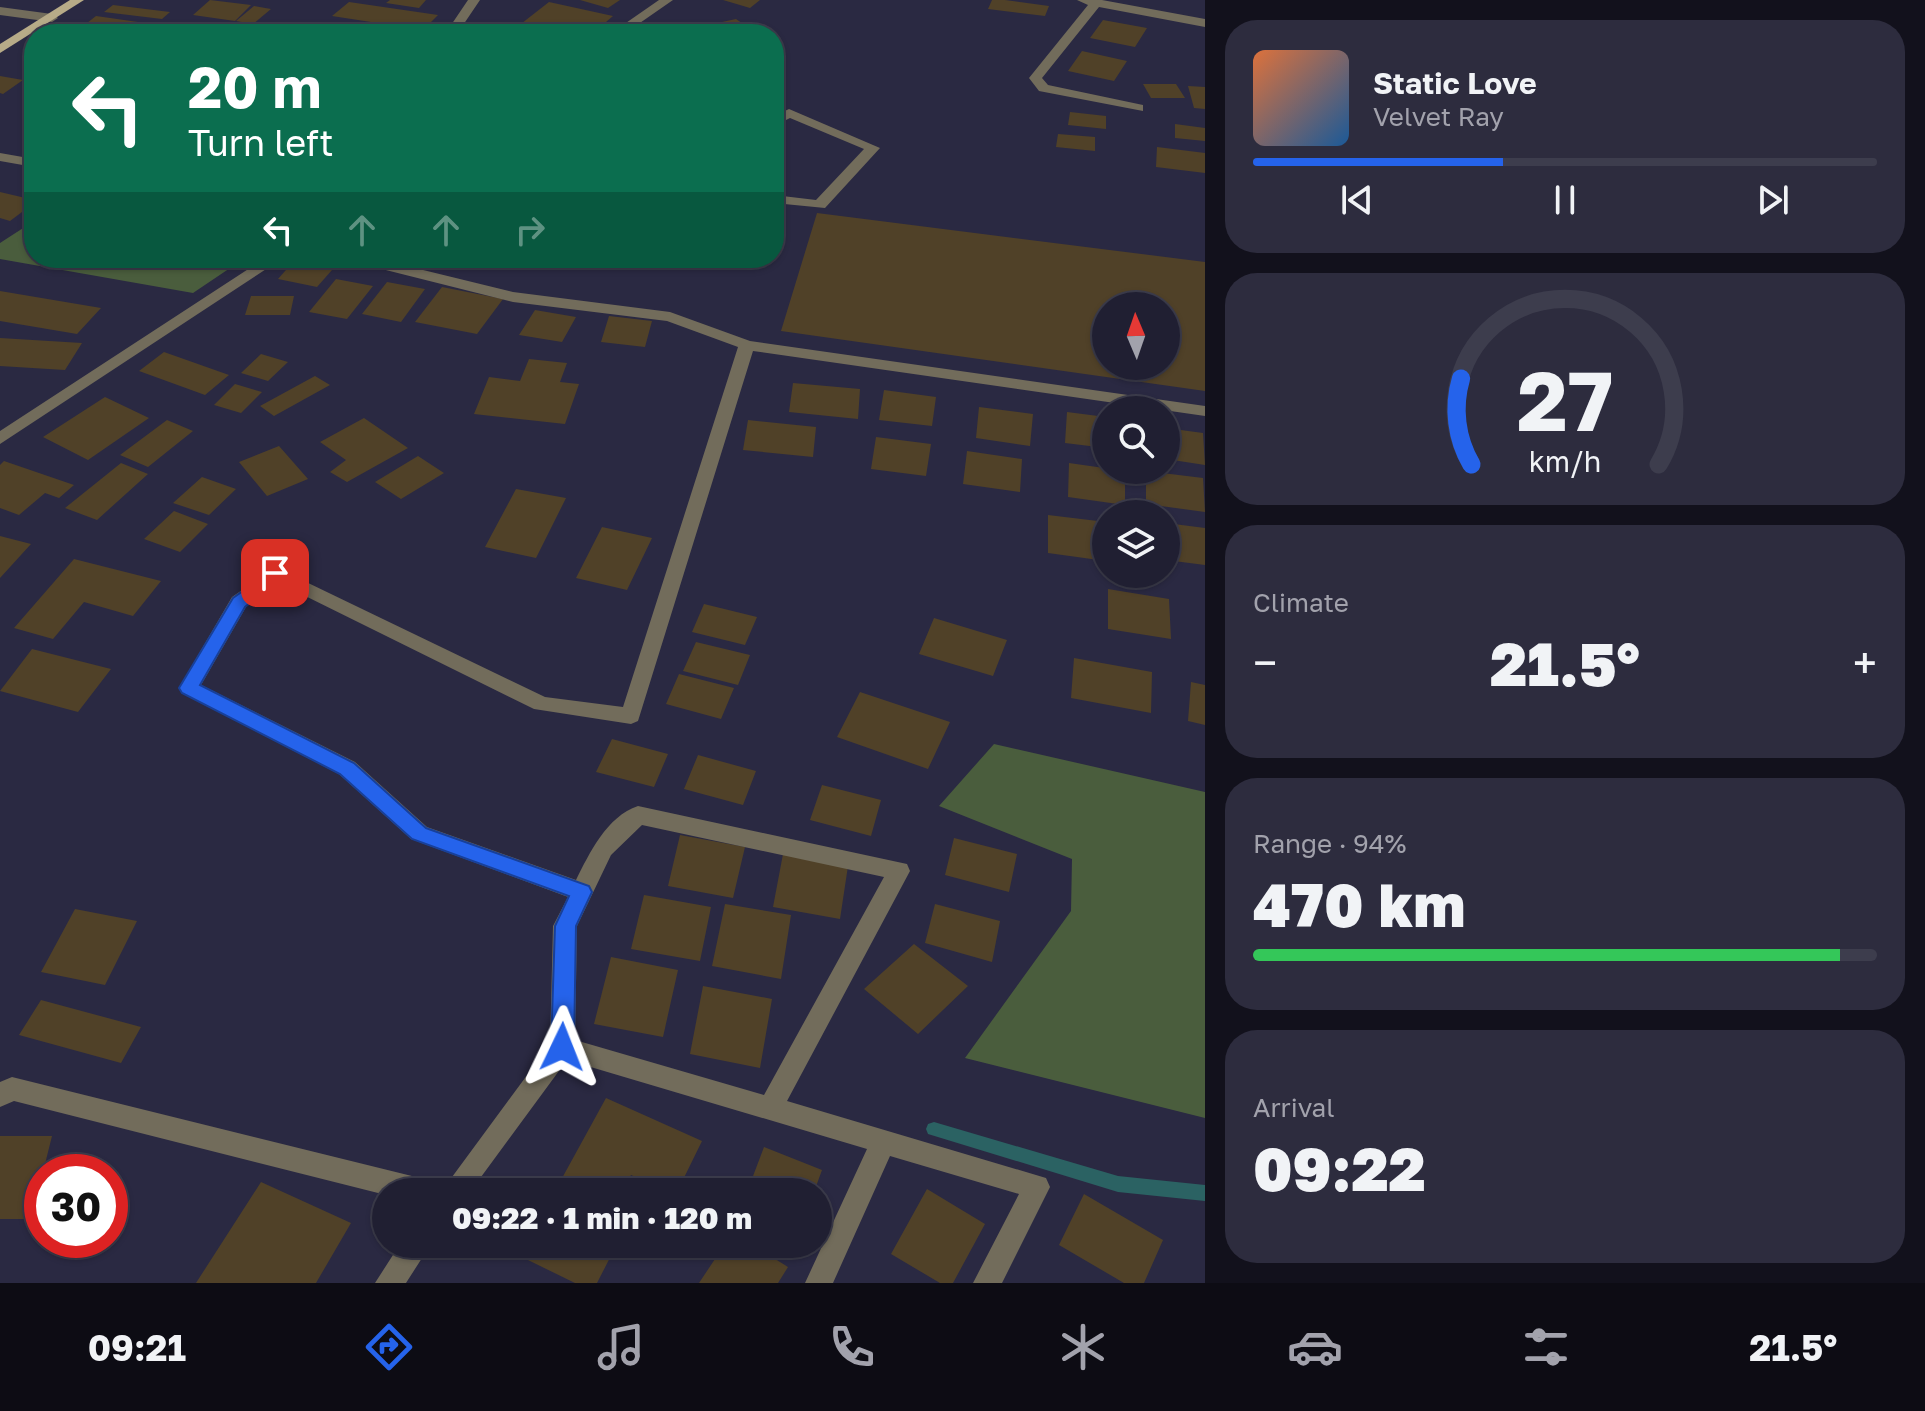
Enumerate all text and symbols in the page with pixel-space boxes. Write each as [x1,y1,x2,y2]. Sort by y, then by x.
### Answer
text: 20 m [188,53,322,120]
icon: left [56,56,160,160]
text: Static Love [1373,65,1537,101]
text: Velvet Ray [1373,101,1504,132]
text: Turn left [188,121,334,164]
icon: previous [1335,178,1379,222]
icon: pause [1543,178,1587,222]
icon: next [1751,178,1795,222]
icon: left [256,208,300,252]
icon: ahead [340,208,384,252]
icon: ahead [424,208,468,252]
icon: right [508,208,552,252]
north arrow [1092,292,1180,380]
map controls [1092,292,1180,588]
text: 27 [1517,348,1613,448]
button: search [1092,396,1180,484]
text: km/h [1529,444,1601,478]
button: layers [1092,500,1180,588]
pin [241,539,309,607]
icon: arrive [253,551,297,595]
text: Climate [1253,587,1349,618]
text: 21.5° [1490,627,1640,699]
text: − [1253,636,1277,689]
text: + [1853,636,1877,689]
text: Range · 94% [1253,828,1406,859]
text: 470 km [1253,868,1465,940]
position arrow [520,1005,604,1089]
text: Arrival [1253,1092,1334,1123]
text: 09:22 [1253,1132,1426,1204]
speed limit sign: 30 [24,1154,128,1258]
text: 09:22 · 1 min · 120 m [452,1200,752,1236]
icon: directions [361,1319,417,1375]
icon: music [593,1319,649,1375]
icon: phone [824,1319,880,1375]
icon: climate [1055,1319,1111,1375]
icon: car [1287,1319,1343,1375]
icon: filters [1518,1319,1574,1375]
text: 09:21 [88,1326,186,1369]
text: 21.5° [1749,1326,1837,1369]

